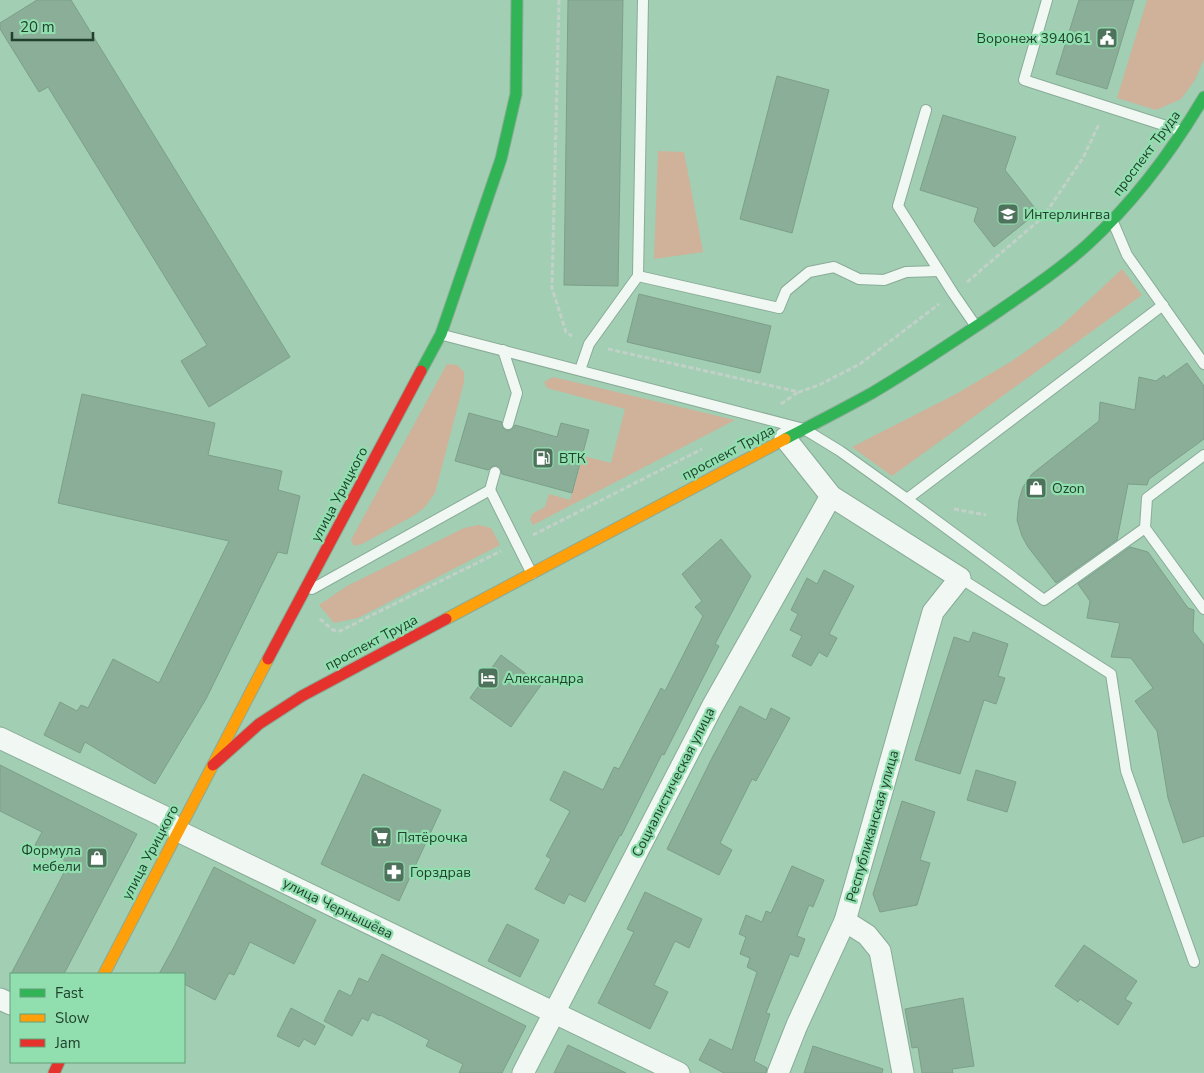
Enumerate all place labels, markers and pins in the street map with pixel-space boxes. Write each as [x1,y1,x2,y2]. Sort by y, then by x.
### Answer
public building icon: Воронеж 394061 [1095,26,1119,50]
place label: Воронеж 394061 [977,29,1091,48]
school or university icon: Интерлингва [996,202,1020,226]
place label: Интерлингва [1024,205,1110,224]
fuel station icon: ВТК [531,446,555,470]
place label: ВТК [559,449,586,468]
shop icon: Ozon [1024,476,1048,500]
place label: Ozon [1052,479,1085,498]
hotel icon: Александра [476,666,500,690]
place label: Александра [504,669,584,688]
supermarket icon: Пятёрочка [369,825,393,849]
place label: Пятёрочка [397,828,468,847]
place label: Формула мебели [21,841,81,876]
shop icon: Формула мебели [85,846,109,870]
pharmacy icon: Горздрав [382,860,406,884]
place label: Горздрав [410,863,471,882]

